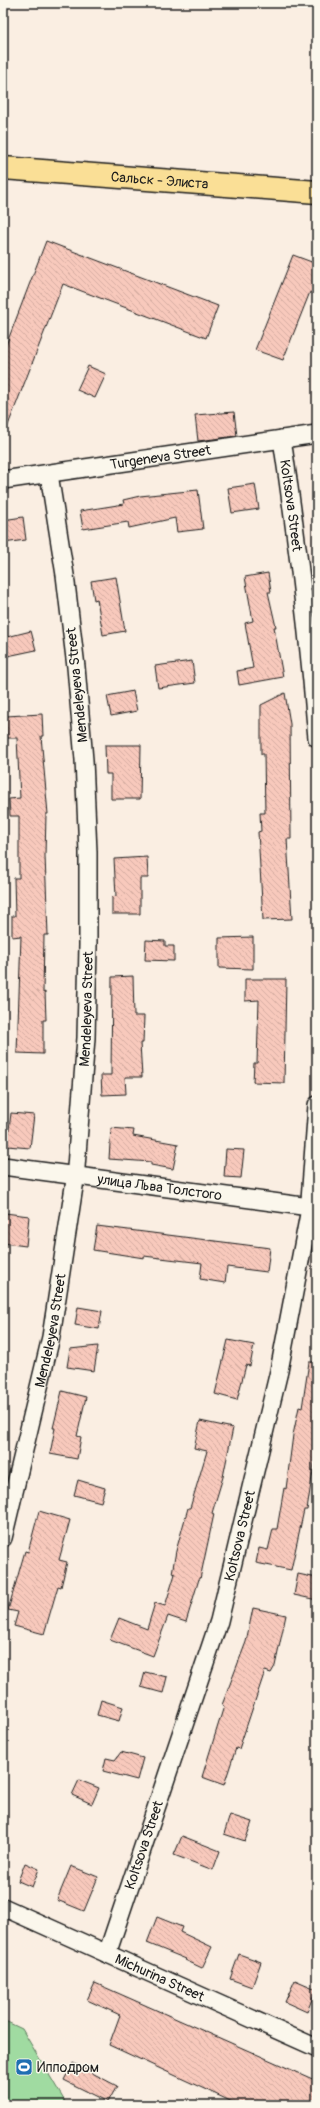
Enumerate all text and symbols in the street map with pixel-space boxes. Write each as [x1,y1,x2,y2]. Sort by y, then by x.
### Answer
street label: Сальск - Элиста [110,168,209,192]
street label: Turgeneva Street [109,441,212,473]
street label: Koltsova Street [277,458,306,553]
street label: Mendeleyeva Street [62,626,91,743]
street label: Mendeleyeva Street [75,951,96,1067]
street label: улица Льва Толстого [95,1170,223,1204]
street label: Mendeleyeva Street [31,1272,69,1389]
street label: Koltsova Street [220,1488,259,1583]
street label: Koltsova Street [121,1798,167,1892]
street label: Michurina Street [113,1950,208,2005]
sports icon: Ипподром [14,2057,34,2077]
place label: Ипподром [37,2059,99,2076]

